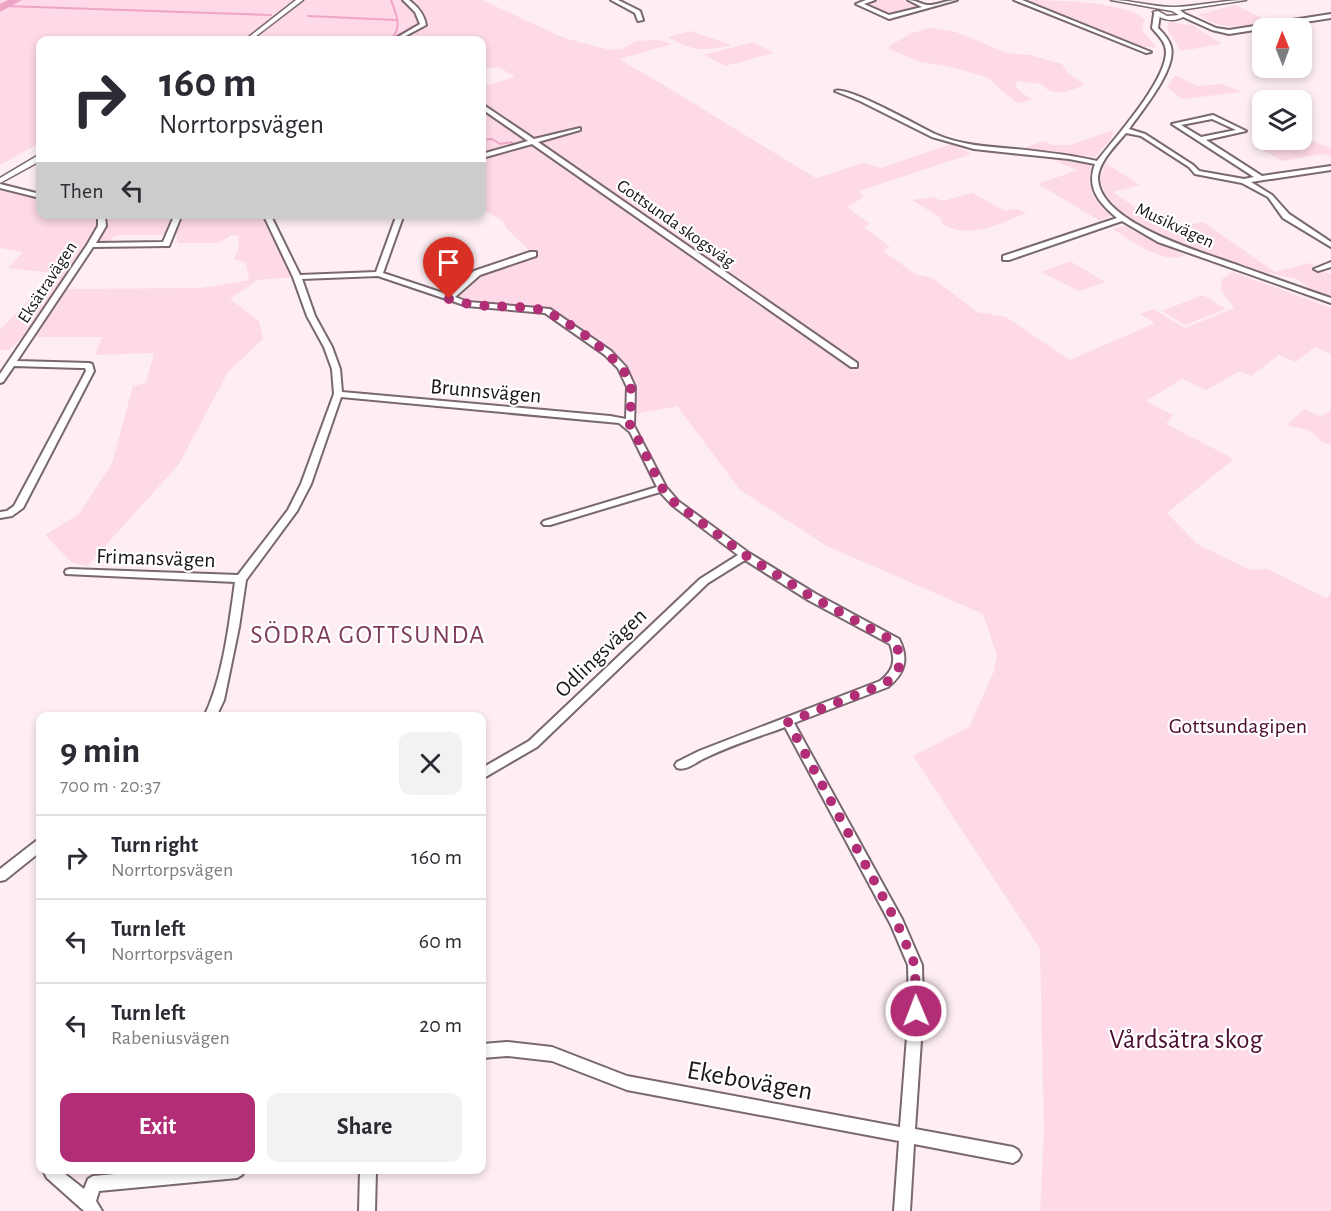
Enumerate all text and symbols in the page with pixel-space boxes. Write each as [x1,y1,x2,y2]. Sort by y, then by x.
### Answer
north arrow [1252,18,1312,78]
map controls [1252,18,1312,150]
icon: right [60,60,138,138]
text: 160 m [159,62,257,104]
button: layers [1252,90,1312,150]
text: Norrtorpsvägen [159,111,324,138]
icon: left [116,174,149,207]
street label: Gottsunda skogsväg [613,176,738,271]
text: Then [60,180,104,202]
street label: Musikvägen [1133,200,1217,252]
pin [423,237,474,299]
street label: Eksätravägen [15,239,81,327]
icon: arrive [432,246,465,279]
street label: Brunnsvägen [429,375,542,407]
street label: Frimansvägen [96,545,216,571]
street label: Odlingsvägen [551,604,651,702]
district label: SÖDRA GOTTSUNDA [250,621,486,648]
park label: Gottsundagipen [1169,715,1307,737]
button: close [399,732,462,795]
text: 9 min [60,733,140,769]
text: 700 m · 20:37 [60,776,161,796]
text: Turn right [111,834,198,856]
icon: right [60,841,93,874]
text: 160 m [411,846,462,868]
text: Norrtorpsvägen [111,860,233,880]
text: Turn left [111,918,185,940]
icon: left [60,925,93,958]
text: 60 m [419,930,462,952]
text: Norrtorpsvägen [111,944,233,964]
position arrow [884,979,948,1043]
text: Turn left [111,1002,185,1024]
icon: left [60,1009,93,1042]
text: 20 m [419,1014,462,1036]
park label: Vårdsätra skog [1109,1026,1264,1053]
text: Rabeniusvägen [111,1028,230,1048]
street label: Ekebovägen [685,1056,815,1105]
button: Exit [60,1093,255,1162]
button: Share [267,1093,462,1162]

